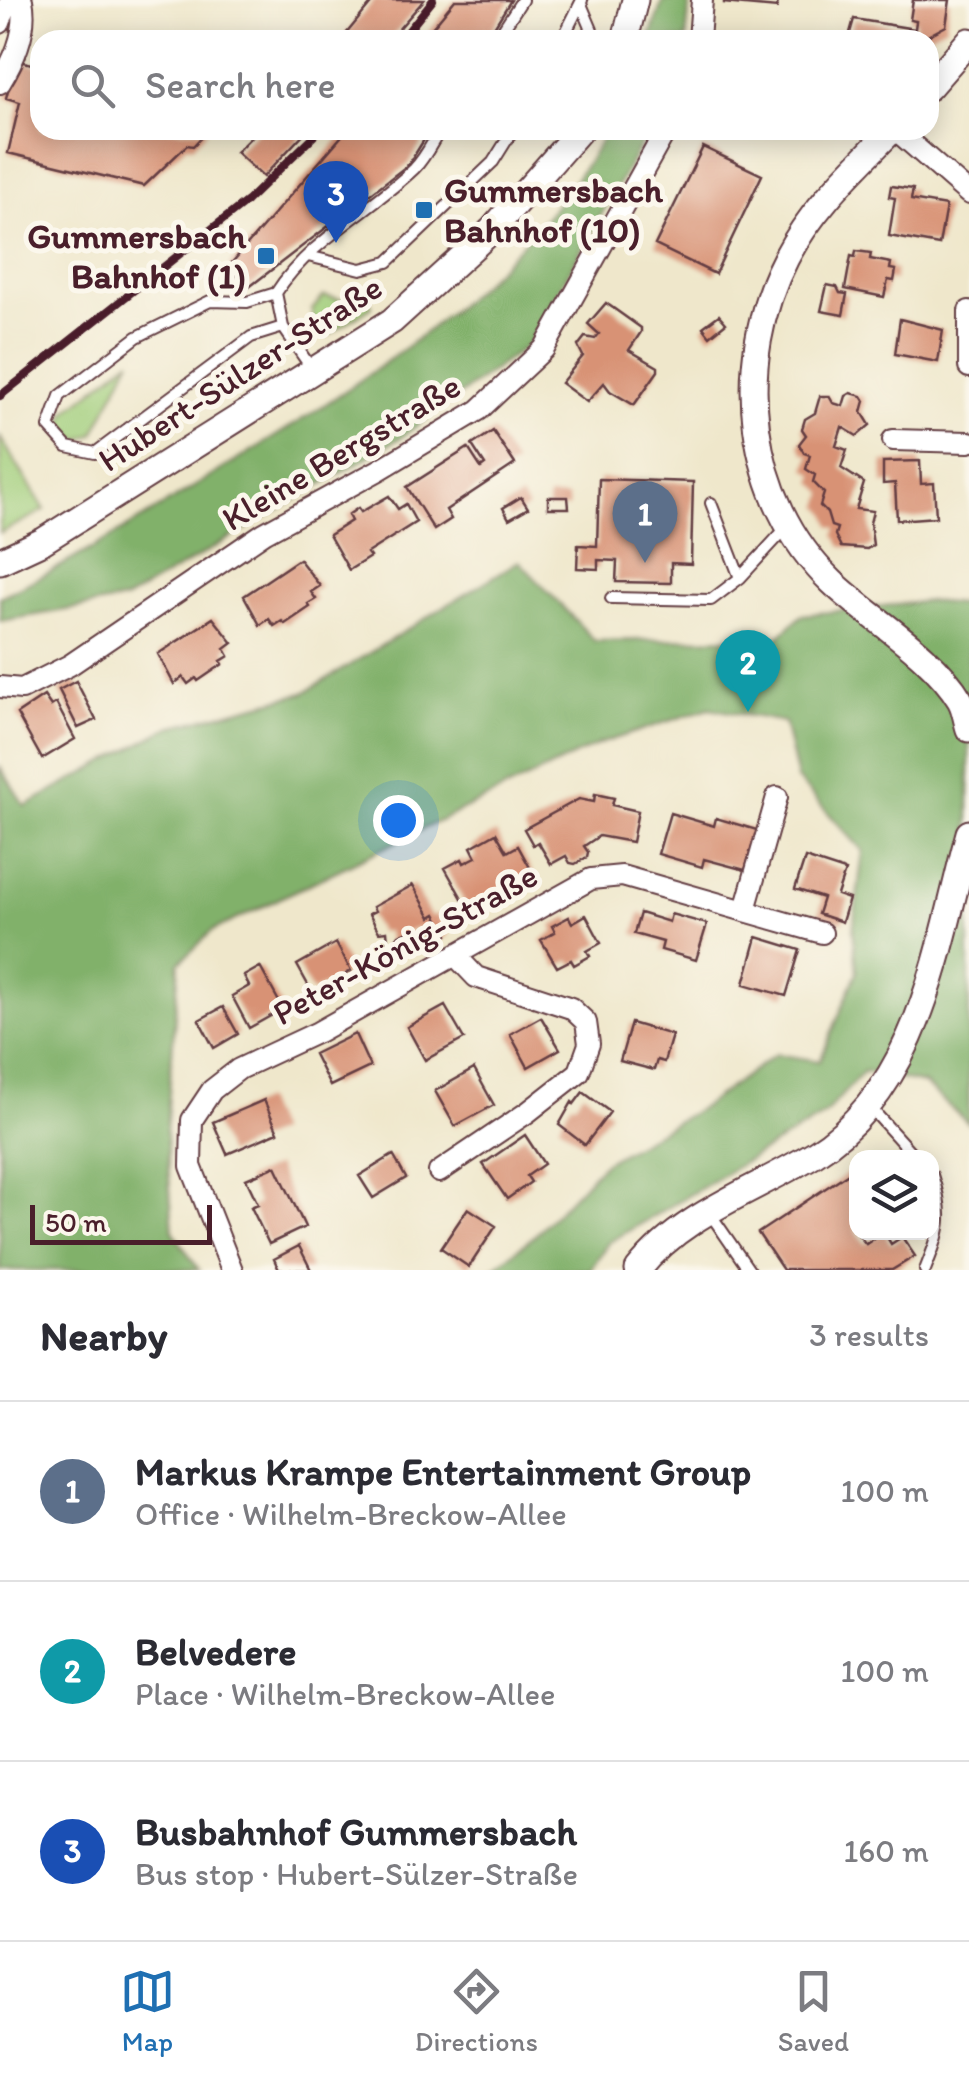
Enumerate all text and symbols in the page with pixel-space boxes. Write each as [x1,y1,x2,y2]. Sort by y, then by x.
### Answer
search box [30,30,939,140]
icon: search [65,58,120,113]
text: Search here [145,62,336,108]
pin: 3 [304,160,368,243]
place label: Gummersbach Bahnhof (10) [444,169,664,251]
marker: Gummersbach Bahnhof (10) [413,199,435,221]
place label: Gummersbach Bahnhof (1) [27,215,247,297]
marker: Gummersbach Bahnhof (1) [255,245,277,267]
street label: Hubert-Sülzer-Straße [90,266,390,480]
street label: Kleine Bergstraße [214,364,468,540]
pin: 1 [612,480,678,563]
pin: 2 [716,630,780,712]
your location [373,795,424,846]
street label: Peter-König-Straße [265,854,545,1034]
map controls [849,1150,939,1240]
button: layers [849,1150,939,1240]
scale bar [30,1200,212,1244]
text: 50 m [45,1205,107,1239]
text: Nearby [40,1310,167,1361]
text: 3 results [809,1316,929,1354]
text: Markus Krampe Entertainment Group [135,1449,751,1495]
text: 1 [65,1472,80,1510]
text: 100 m [841,1472,929,1510]
text: Office · Wilhelm-Breckow-Allee [135,1495,567,1533]
text: Belvedere [135,1629,296,1675]
text: 2 [64,1652,81,1690]
text: 100 m [841,1652,929,1690]
text: Place · Wilhelm-Breckow-Allee [135,1675,555,1713]
text: Busbahnhof Gummersbach [135,1809,577,1855]
text: 3 [64,1832,81,1870]
text: 160 m [843,1832,929,1870]
text: Bus stop · Hubert-Sülzer-Straße [135,1855,578,1893]
tab: Map [120,1964,175,2058]
tab: Directions [415,1964,538,2058]
tab: Saved [778,1964,849,2058]

